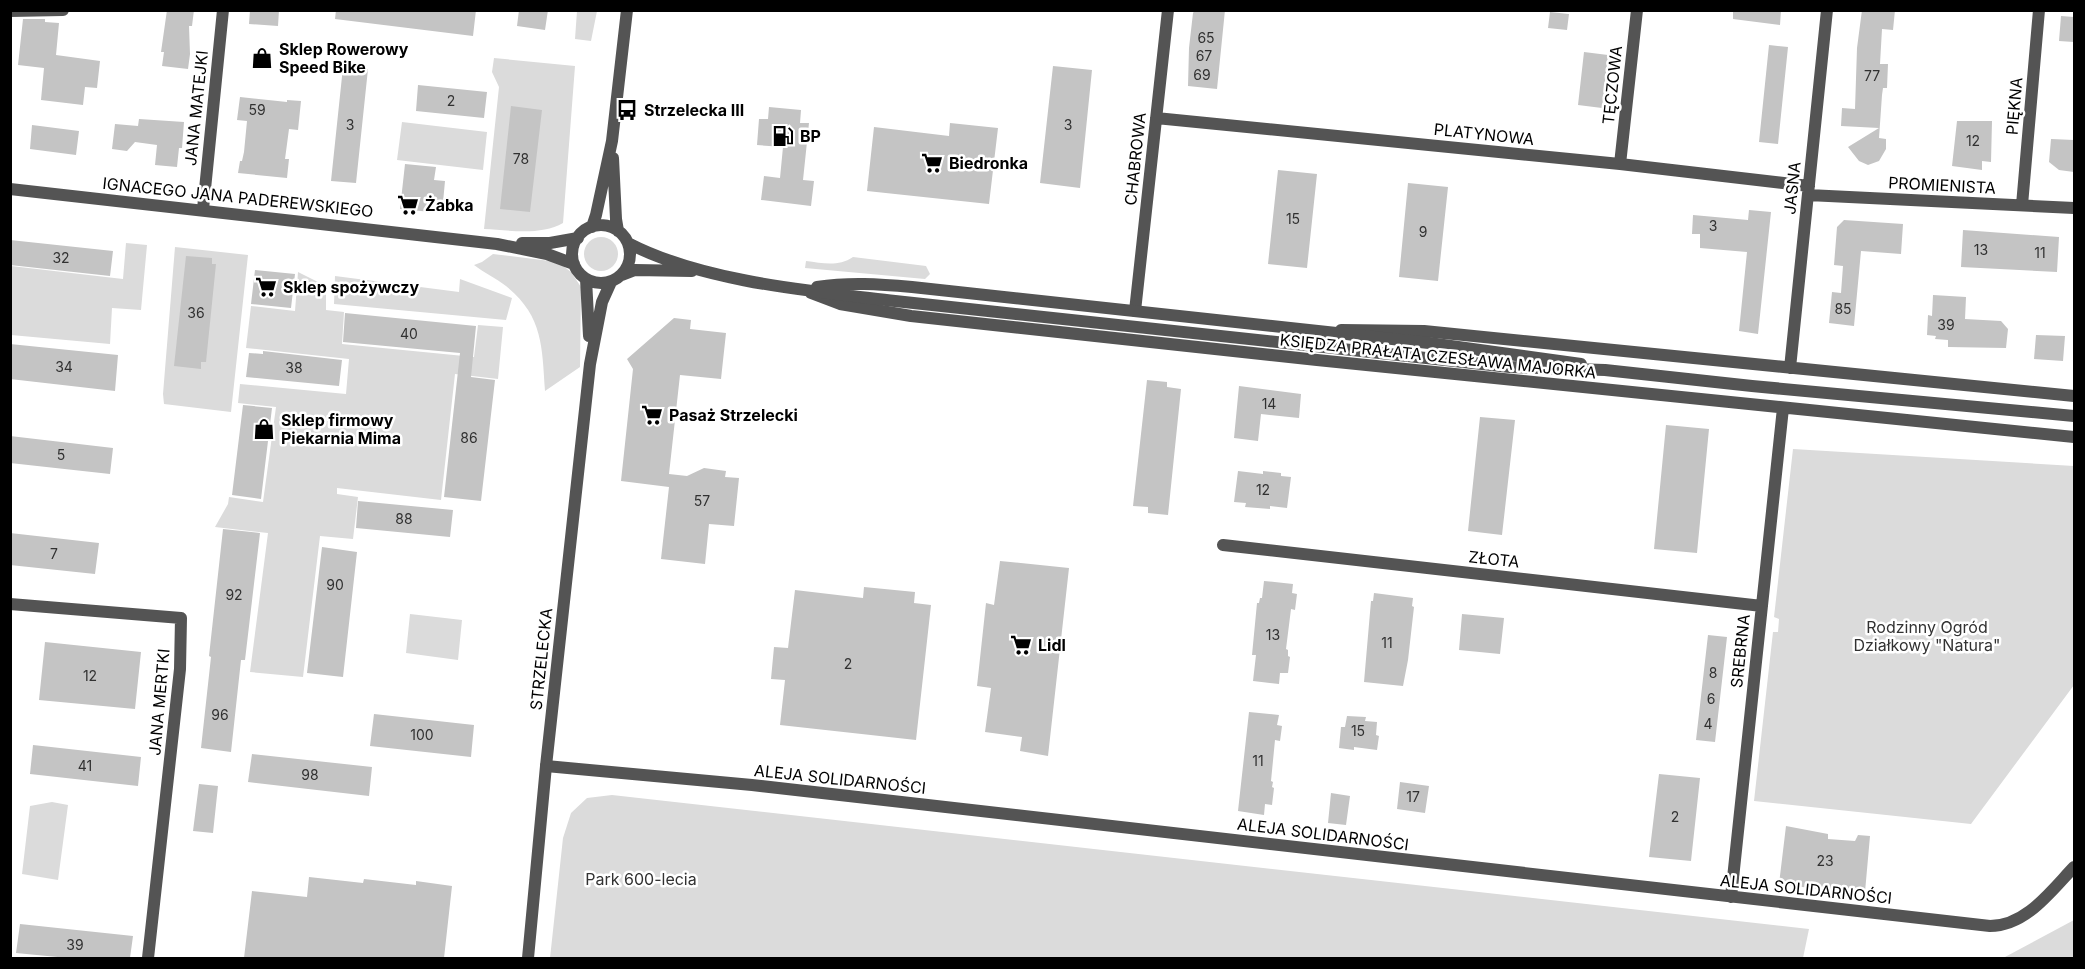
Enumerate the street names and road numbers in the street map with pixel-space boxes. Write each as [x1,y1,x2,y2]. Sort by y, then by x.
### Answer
street label: TĘCZOWA [1598,45,1626,125]
street label: JANA MATEJKI [180,49,212,167]
street label: PIĘKNA [2002,76,2026,136]
street label: CHABROWA [1120,111,1150,207]
street label: PLATYNOWA [1433,119,1535,149]
street label: JASNA [1779,160,1805,216]
street label: PROMIENISTA [1888,172,1996,198]
street label: IGNACEGO JANA PADEREWSKIEGO [102,173,374,221]
street label: KSIĘDZA PRAŁATA CZESŁAWA MAJORKA [1279,329,1597,383]
street label: ZŁOTA [1468,546,1520,572]
street label: STRZELECKA [526,607,556,711]
street label: SREBRNA [1726,613,1754,689]
street label: JANA MERTKI [144,648,174,756]
street label: ALEJA SOLIDARNOŚCI [753,760,927,798]
street label: ALEJA SOLIDARNOŚCI [1236,814,1410,854]
street label: ALEJA SOLIDARNOŚCI [1719,870,1893,908]

